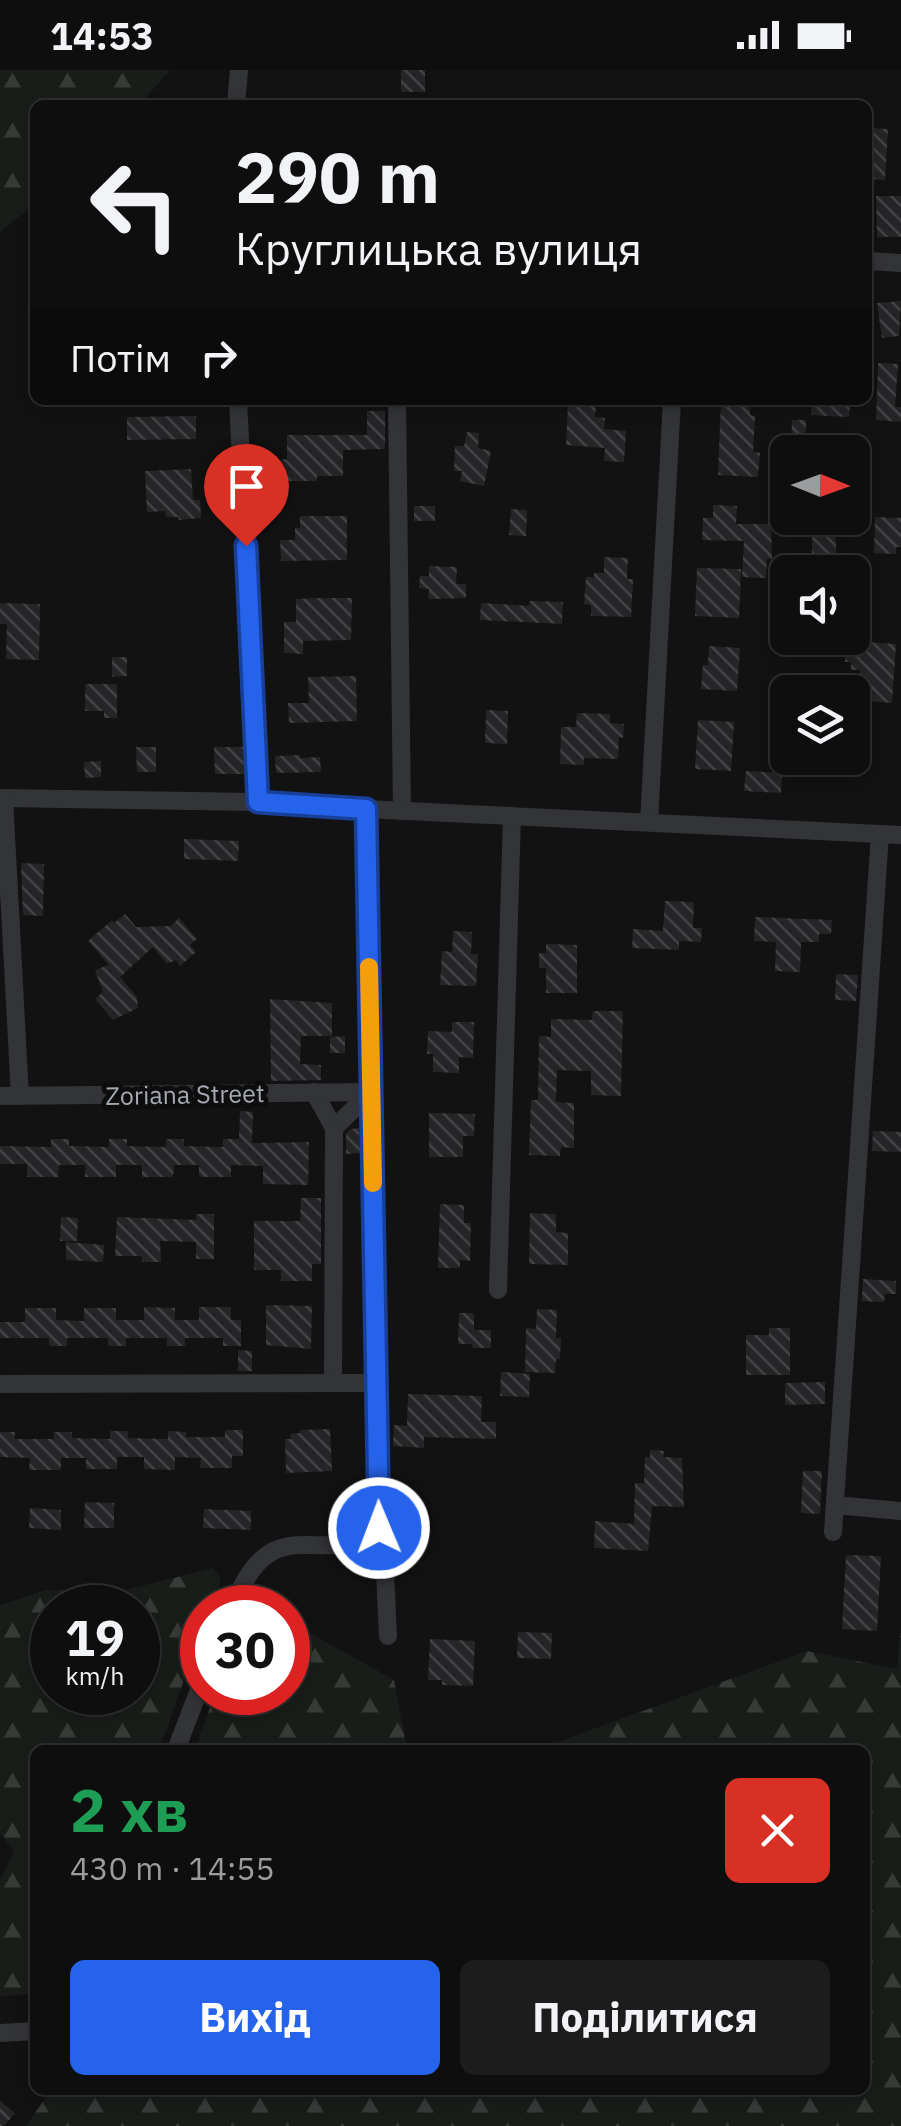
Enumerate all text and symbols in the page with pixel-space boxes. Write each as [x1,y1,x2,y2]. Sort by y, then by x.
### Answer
text: 14:53 [50,11,154,60]
text: 290 m [235,131,440,222]
icon: left [70,140,200,270]
text: Круглицька вулиця [235,219,642,277]
icon: right [191,330,246,385]
text: Потім [70,333,171,382]
north arrow [770,435,870,535]
map controls [770,435,870,775]
pin [204,444,289,547]
icon: arrive [219,459,274,514]
button: sound [770,555,870,655]
button: layers [770,675,870,775]
street label: Zoriana Street [105,1076,265,1112]
position arrow [327,1476,431,1580]
speed limit sign: 30 [180,1585,310,1715]
text: 19 [65,1605,125,1670]
text: km/h [66,1659,124,1692]
text: 2 хв [70,1770,188,1849]
button: close [725,1778,830,1883]
text: 430 m · 14:55 [70,1847,275,1889]
button: Вихід [70,1960,440,2075]
button: Поділитися [460,1960,830,2075]

